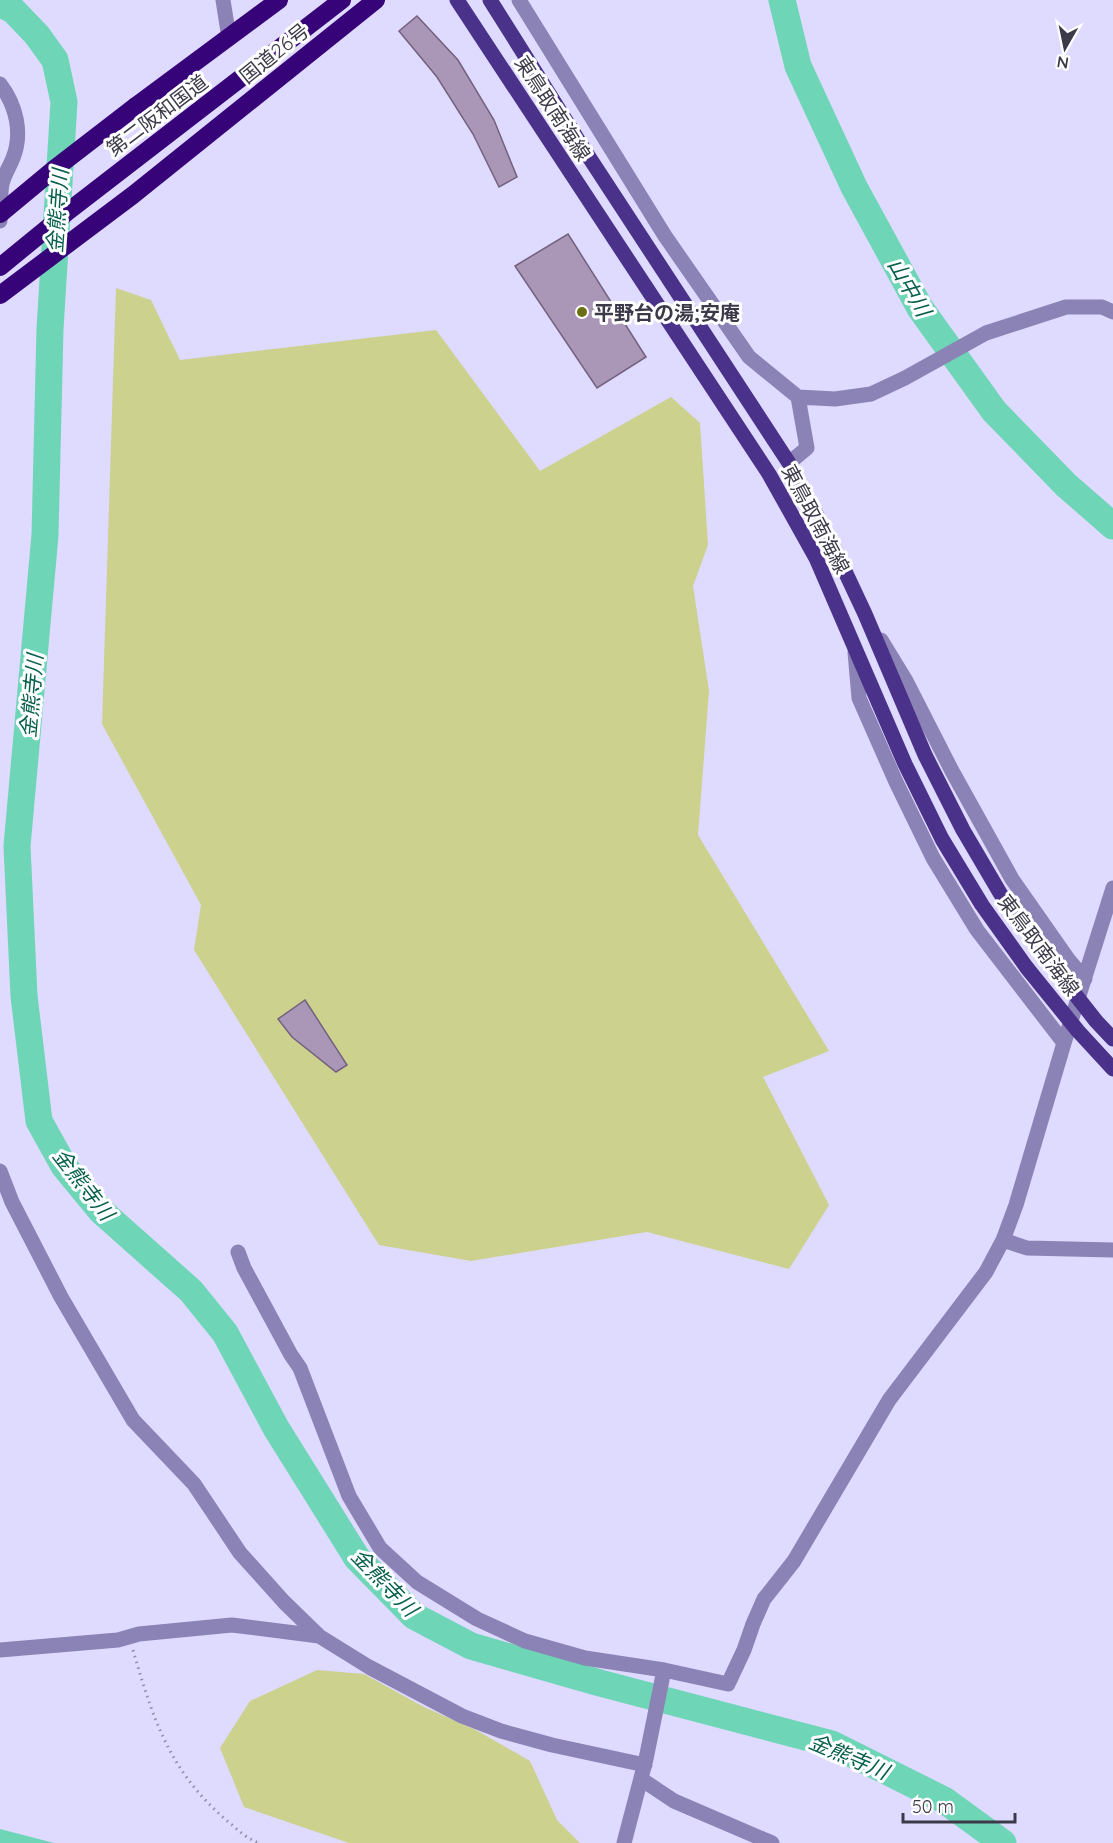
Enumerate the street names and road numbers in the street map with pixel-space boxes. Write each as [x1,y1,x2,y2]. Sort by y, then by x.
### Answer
street label: 国道26号 [234,18,314,88]
street label: 東鳥取南海線 [510,51,596,165]
street label: 第二阪和国道 [102,69,212,161]
street label: 東鳥取南海線 [777,460,855,578]
street label: 東鳥取南海線 [993,890,1085,1000]

